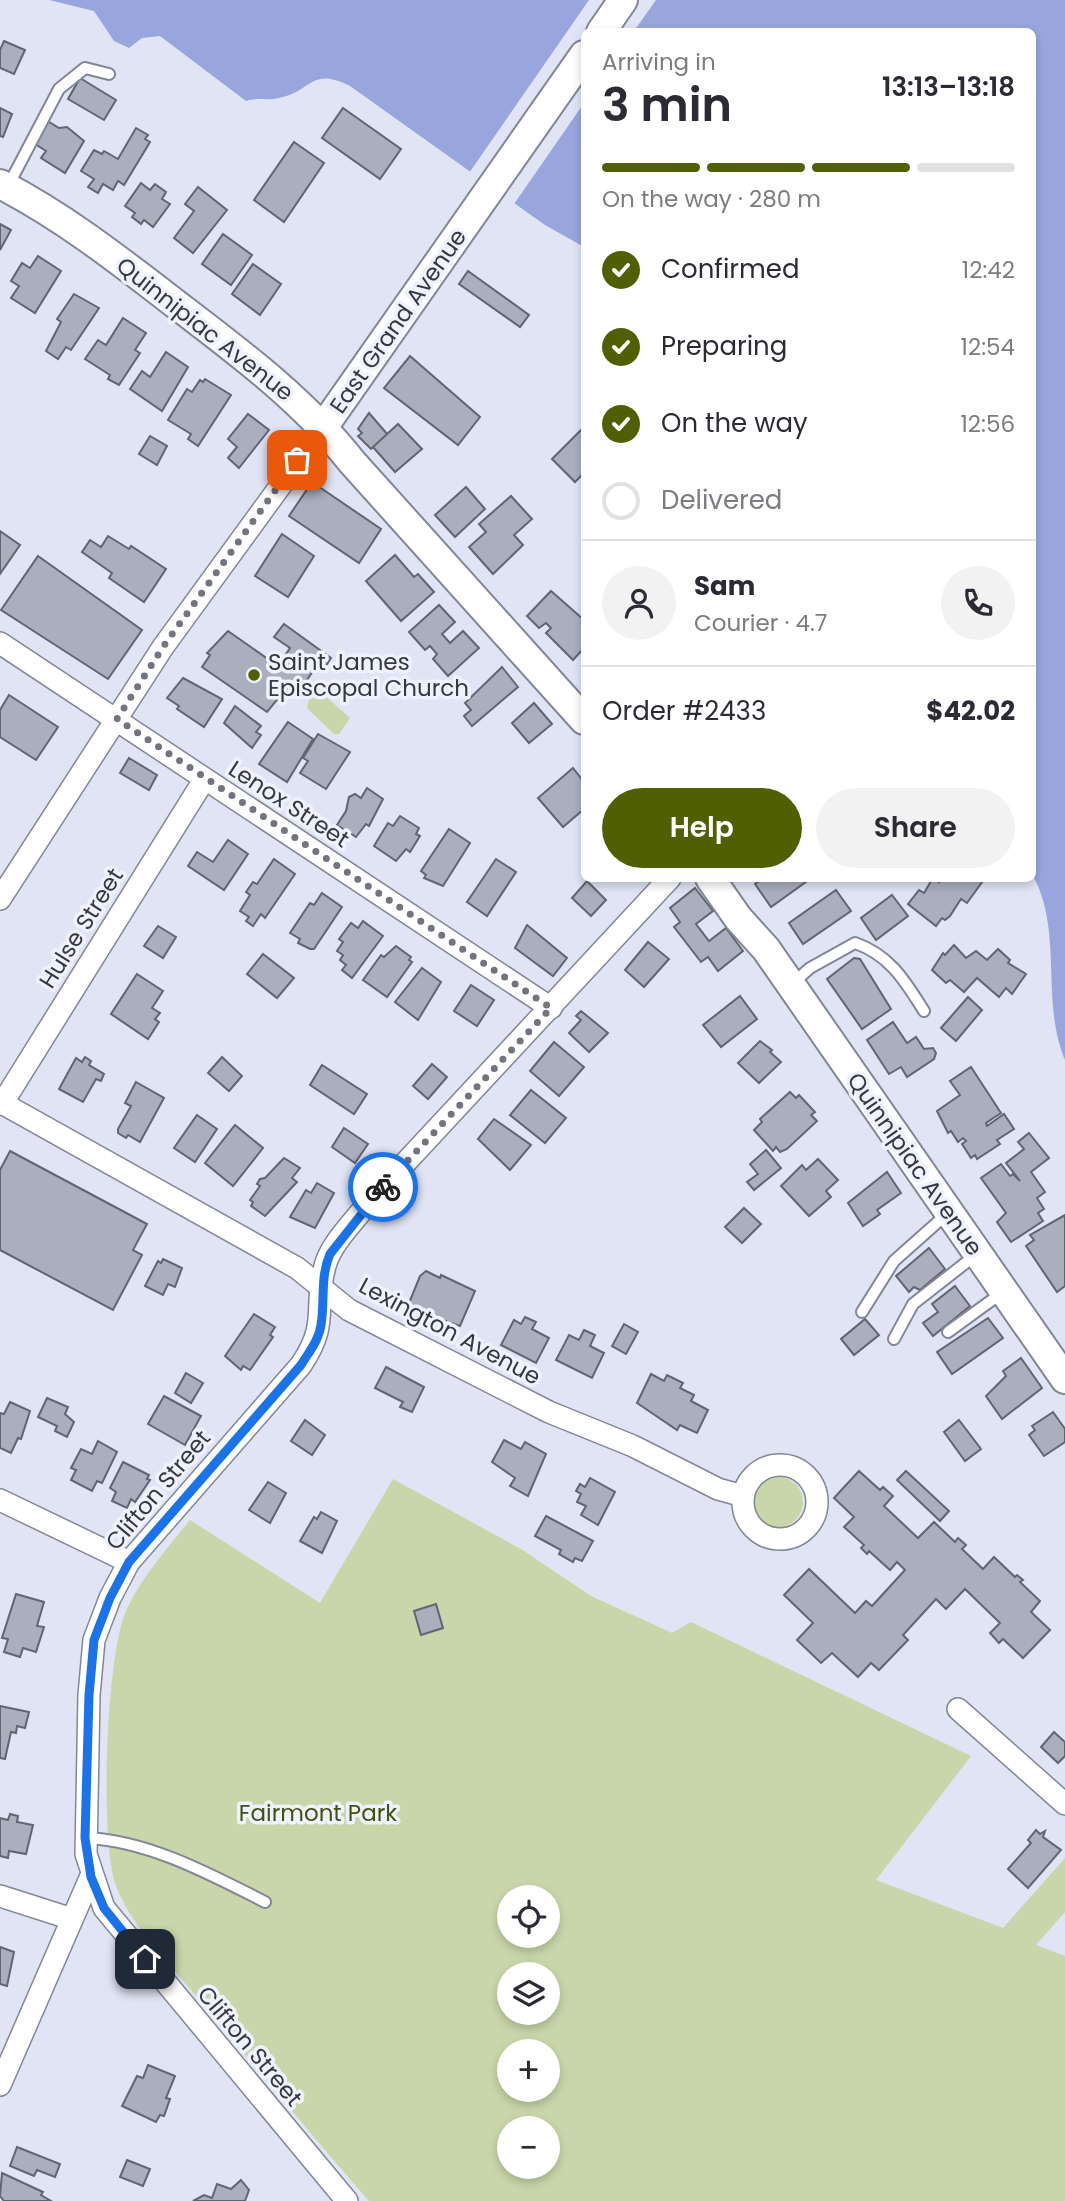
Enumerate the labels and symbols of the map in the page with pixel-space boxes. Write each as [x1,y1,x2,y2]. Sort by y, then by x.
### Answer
street label: East Grand Avenue [322,222,474,420]
street label: Quinnipiac Avenue [110,250,300,408]
pin [267,430,327,490]
place label: Saint James Episcopal Church [268,646,469,704]
marker: Saint James Episcopal Church [246,667,262,683]
street label: Lenox Street [222,753,356,855]
street label: Hulse Street [31,862,131,994]
street label: Quinnipiac Avenue [840,1066,990,1262]
courier [348,1152,418,1222]
street label: Lexington Avenue [354,1270,546,1392]
street label: Clifton Street [98,1423,218,1557]
park label: Fairmont Park [239,1797,397,1829]
pin [115,1929,175,1989]
street label: Clifton Street [190,1979,310,2113]

